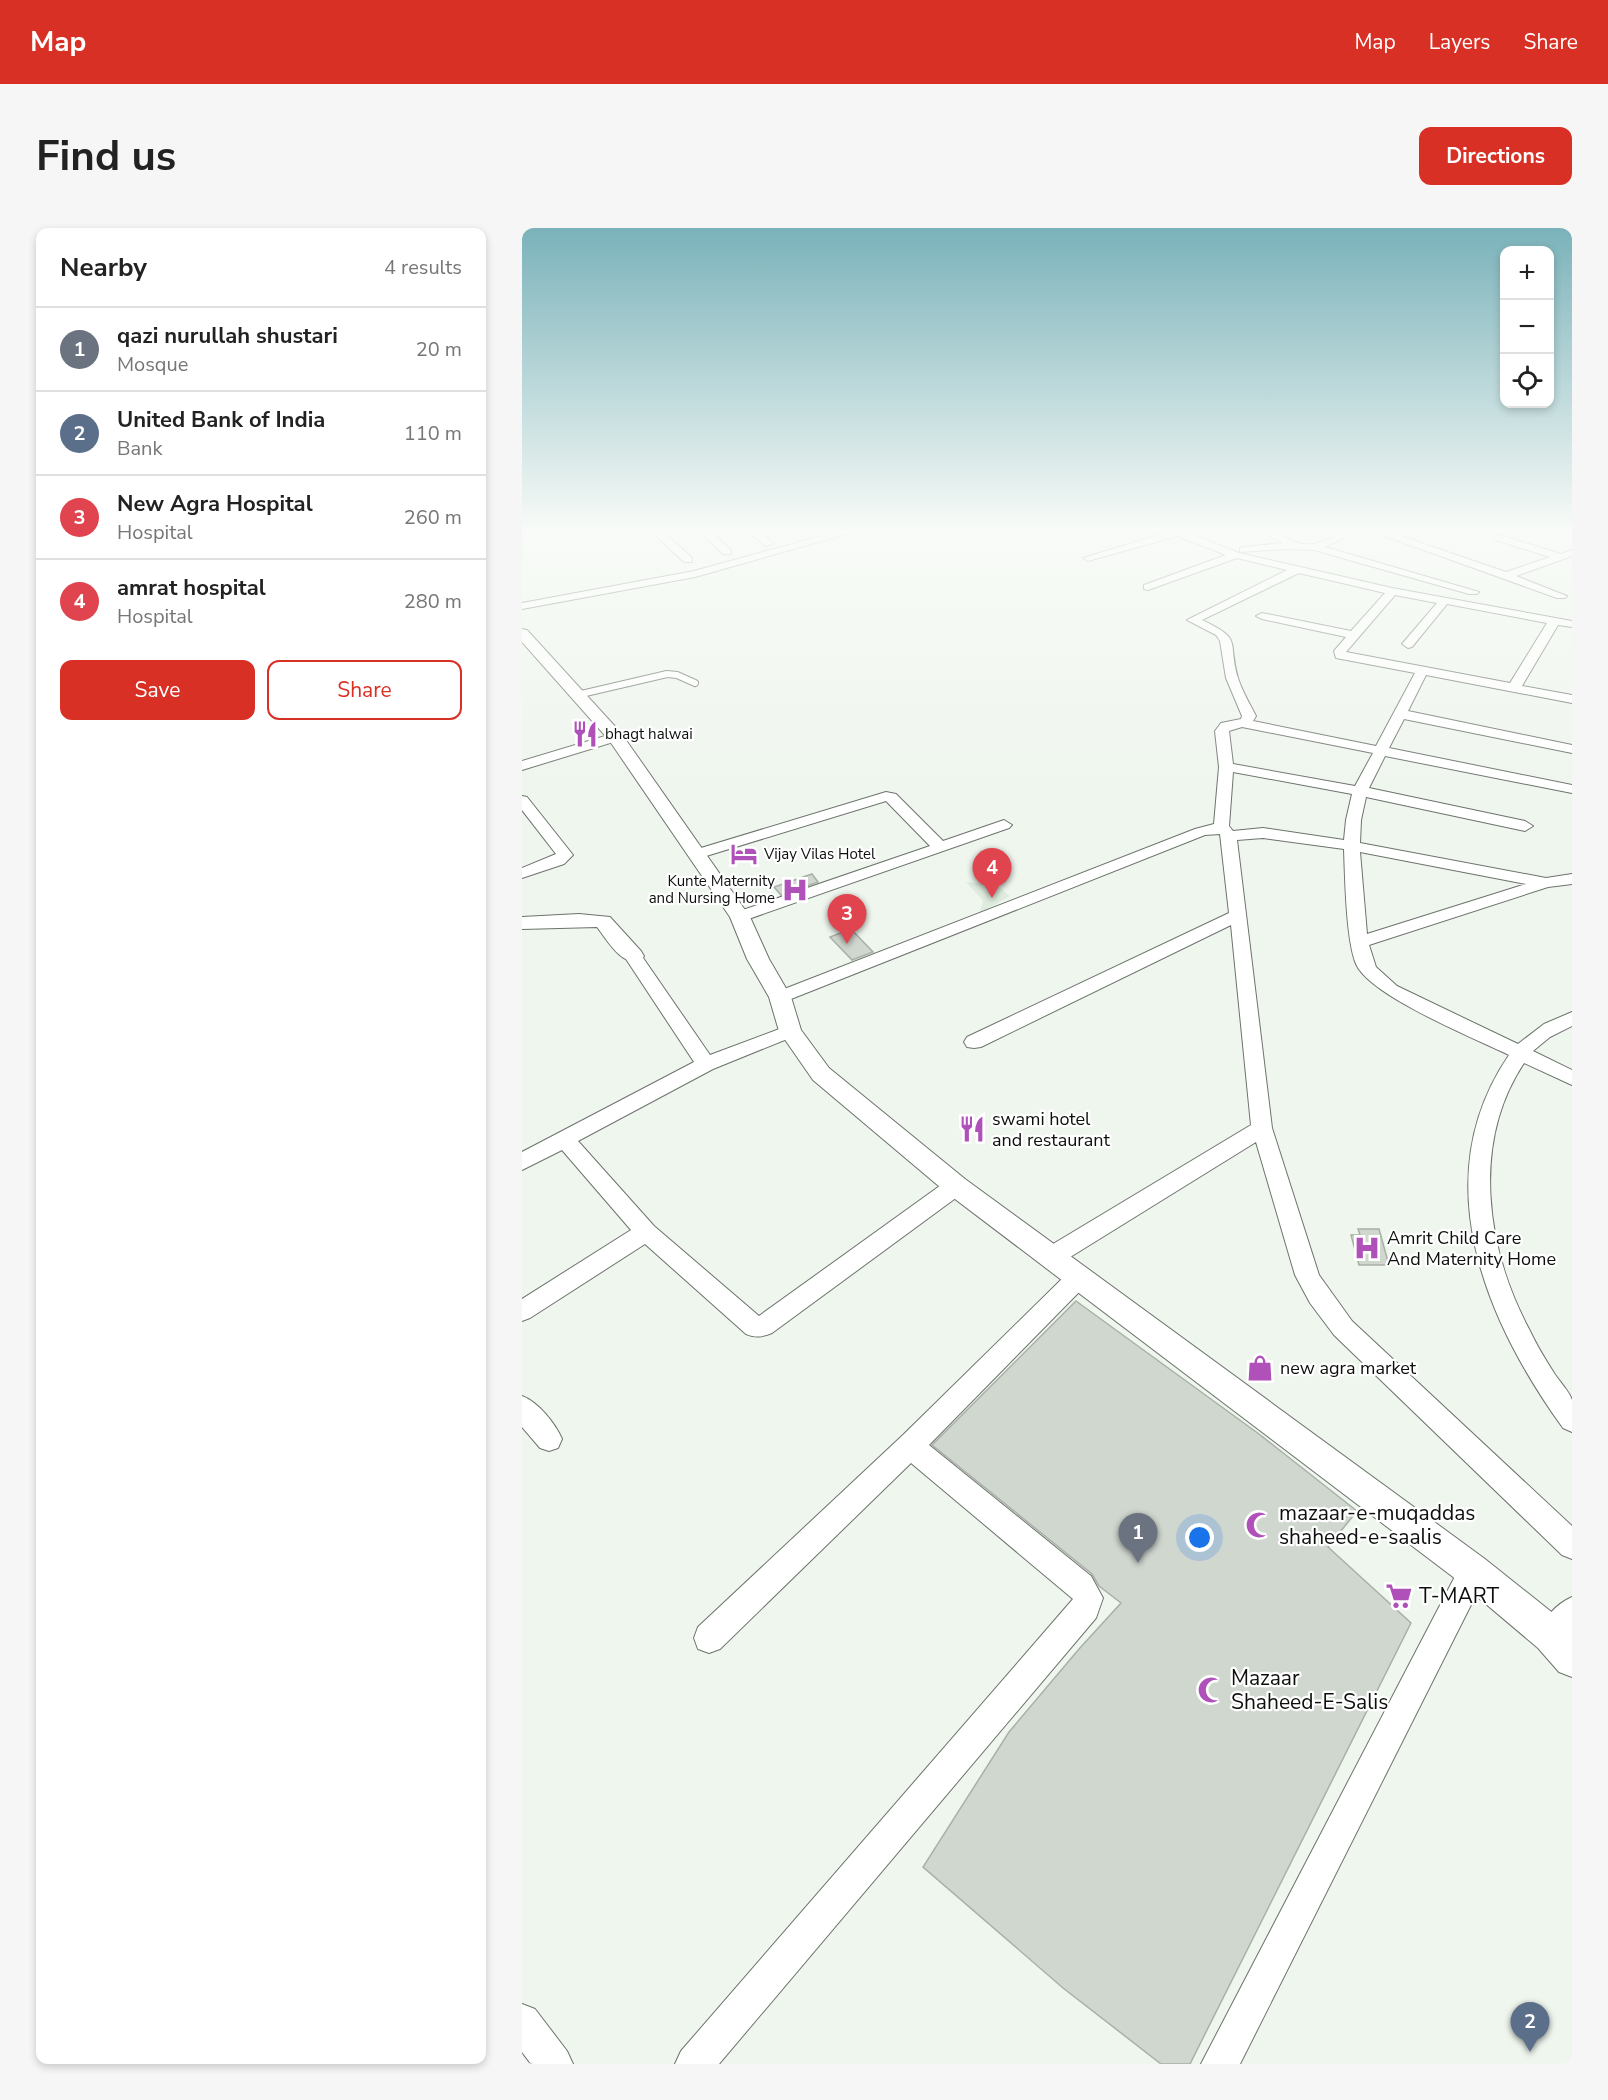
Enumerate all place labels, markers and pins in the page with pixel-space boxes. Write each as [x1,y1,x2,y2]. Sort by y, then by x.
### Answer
restaurant icon: bhagt halwai [570,719,600,749]
place label: bhagt halwai [605,724,693,744]
hotel icon: Vijay Vilas Hotel [729,839,759,869]
place label: Vijay Vilas Hotel [763,844,876,864]
pin: 4 [972,848,1012,898]
place label: Kunte Maternity and Nursing Home [649,871,775,908]
hospital icon: Kunte Maternity and Nursing Home [780,875,810,905]
pin: 3 [828,894,866,944]
place label: swami hotel and restaurant [992,1107,1110,1152]
restaurant icon: swami hotel and restaurant [957,1114,987,1144]
place label: Amrit Child Care And Maternity Home [1387,1226,1556,1271]
hospital icon: Amrit Child Care And Maternity Home [1352,1233,1382,1263]
shop icon: new agra market [1245,1353,1275,1383]
place label: new agra market [1280,1356,1417,1380]
place label: mazaar-e-muqaddas shaheed-e-saalis [1279,1499,1475,1551]
mosque icon: mazaar-e-muqaddas shaheed-e-saalis [1244,1510,1274,1540]
pin: 1 [1118,1514,1158,1563]
supermarket icon: T-MART [1384,1581,1414,1611]
place label: T-MART [1419,1582,1499,1610]
place label: Mazaar Shaheed-E-Salis [1231,1664,1388,1716]
mosque icon: Mazaar Shaheed-E-Salis [1196,1675,1226,1705]
pin: 2 [1510,2002,1550,2052]

